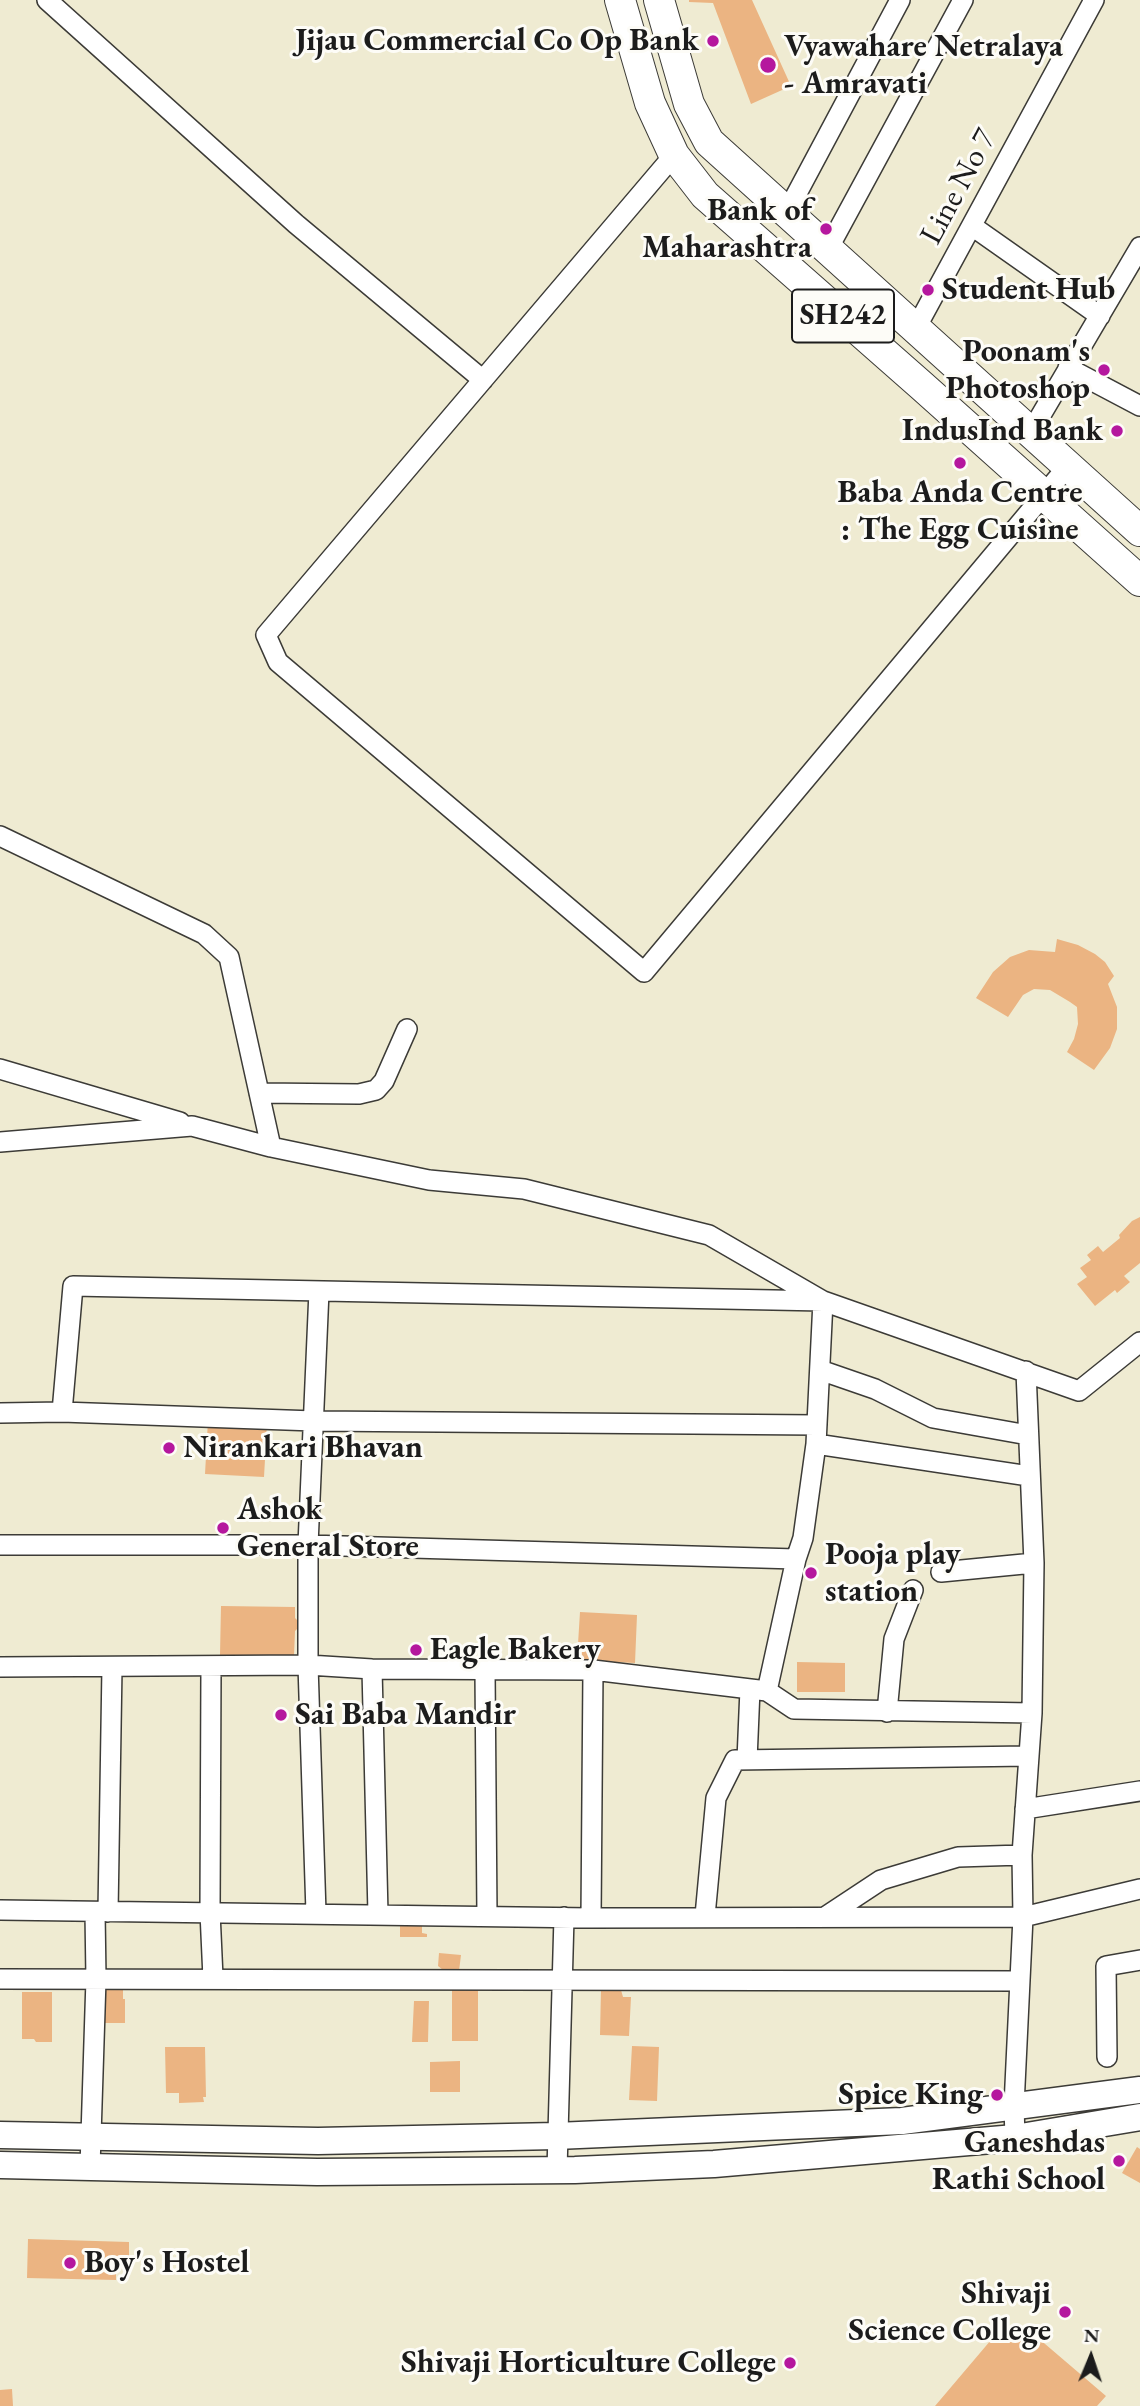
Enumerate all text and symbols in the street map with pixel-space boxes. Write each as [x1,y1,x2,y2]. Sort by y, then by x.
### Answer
place label: Jijau Commercial Co Op Bank [295,22,699,60]
place label: Vyawahare Netralaya - Amravati [784,28,1063,103]
marker: Jijau Commercial Co Op Bank [705,33,721,49]
marker: Vyawahare Netralaya - Amravati [758,55,778,75]
street label: Line No 7 [913,123,1005,251]
place label: Bank of Maharashtra [642,192,812,267]
marker: Bank of Maharashtra [818,221,834,237]
place label: Student Hub [942,271,1115,309]
marker: Student Hub [920,282,936,298]
road number: SH242 [792,290,894,342]
place label: Poonam's Photoshop [946,333,1090,408]
marker: Poonam's Photoshop [1096,362,1112,378]
place label: IndusInd Bank [902,412,1103,450]
marker: IndusInd Bank [1109,423,1125,439]
marker: Baba Anda Centre : The Egg Cuisine [952,455,968,471]
place label: Baba Anda Centre : The Egg Cuisine [837,474,1083,549]
place label: Nirankari Bhavan [183,1429,423,1467]
marker: Nirankari Bhavan [161,1440,177,1456]
place label: Ashok General Store [237,1491,419,1566]
marker: Ashok General Store [215,1520,231,1536]
place label: Pooja play station [825,1536,961,1611]
marker: Pooja play station [803,1565,819,1581]
place label: Eagle Bakery [430,1631,601,1669]
marker: Eagle Bakery [408,1642,424,1658]
place label: Sai Baba Mandir [295,1696,516,1734]
marker: Sai Baba Mandir [273,1707,289,1723]
place label: Spice King [838,2076,983,2114]
marker: Spice King [989,2087,1005,2103]
place label: Ganeshdas Rathi School [932,2124,1105,2199]
marker: Ganeshdas Rathi School [1111,2153,1127,2169]
place label: Boy's Hostel [84,2244,249,2282]
marker: Boy's Hostel [62,2255,78,2271]
place label: Shivaji Science College [848,2275,1051,2350]
marker: Shivaji Science College [1057,2304,1073,2320]
north arrow [1056,2322,1126,2392]
text: N [1084,2323,1100,2348]
place label: Shivaji Horticulture College [401,2344,776,2382]
marker: Shivaji Horticulture College [782,2355,798,2371]

